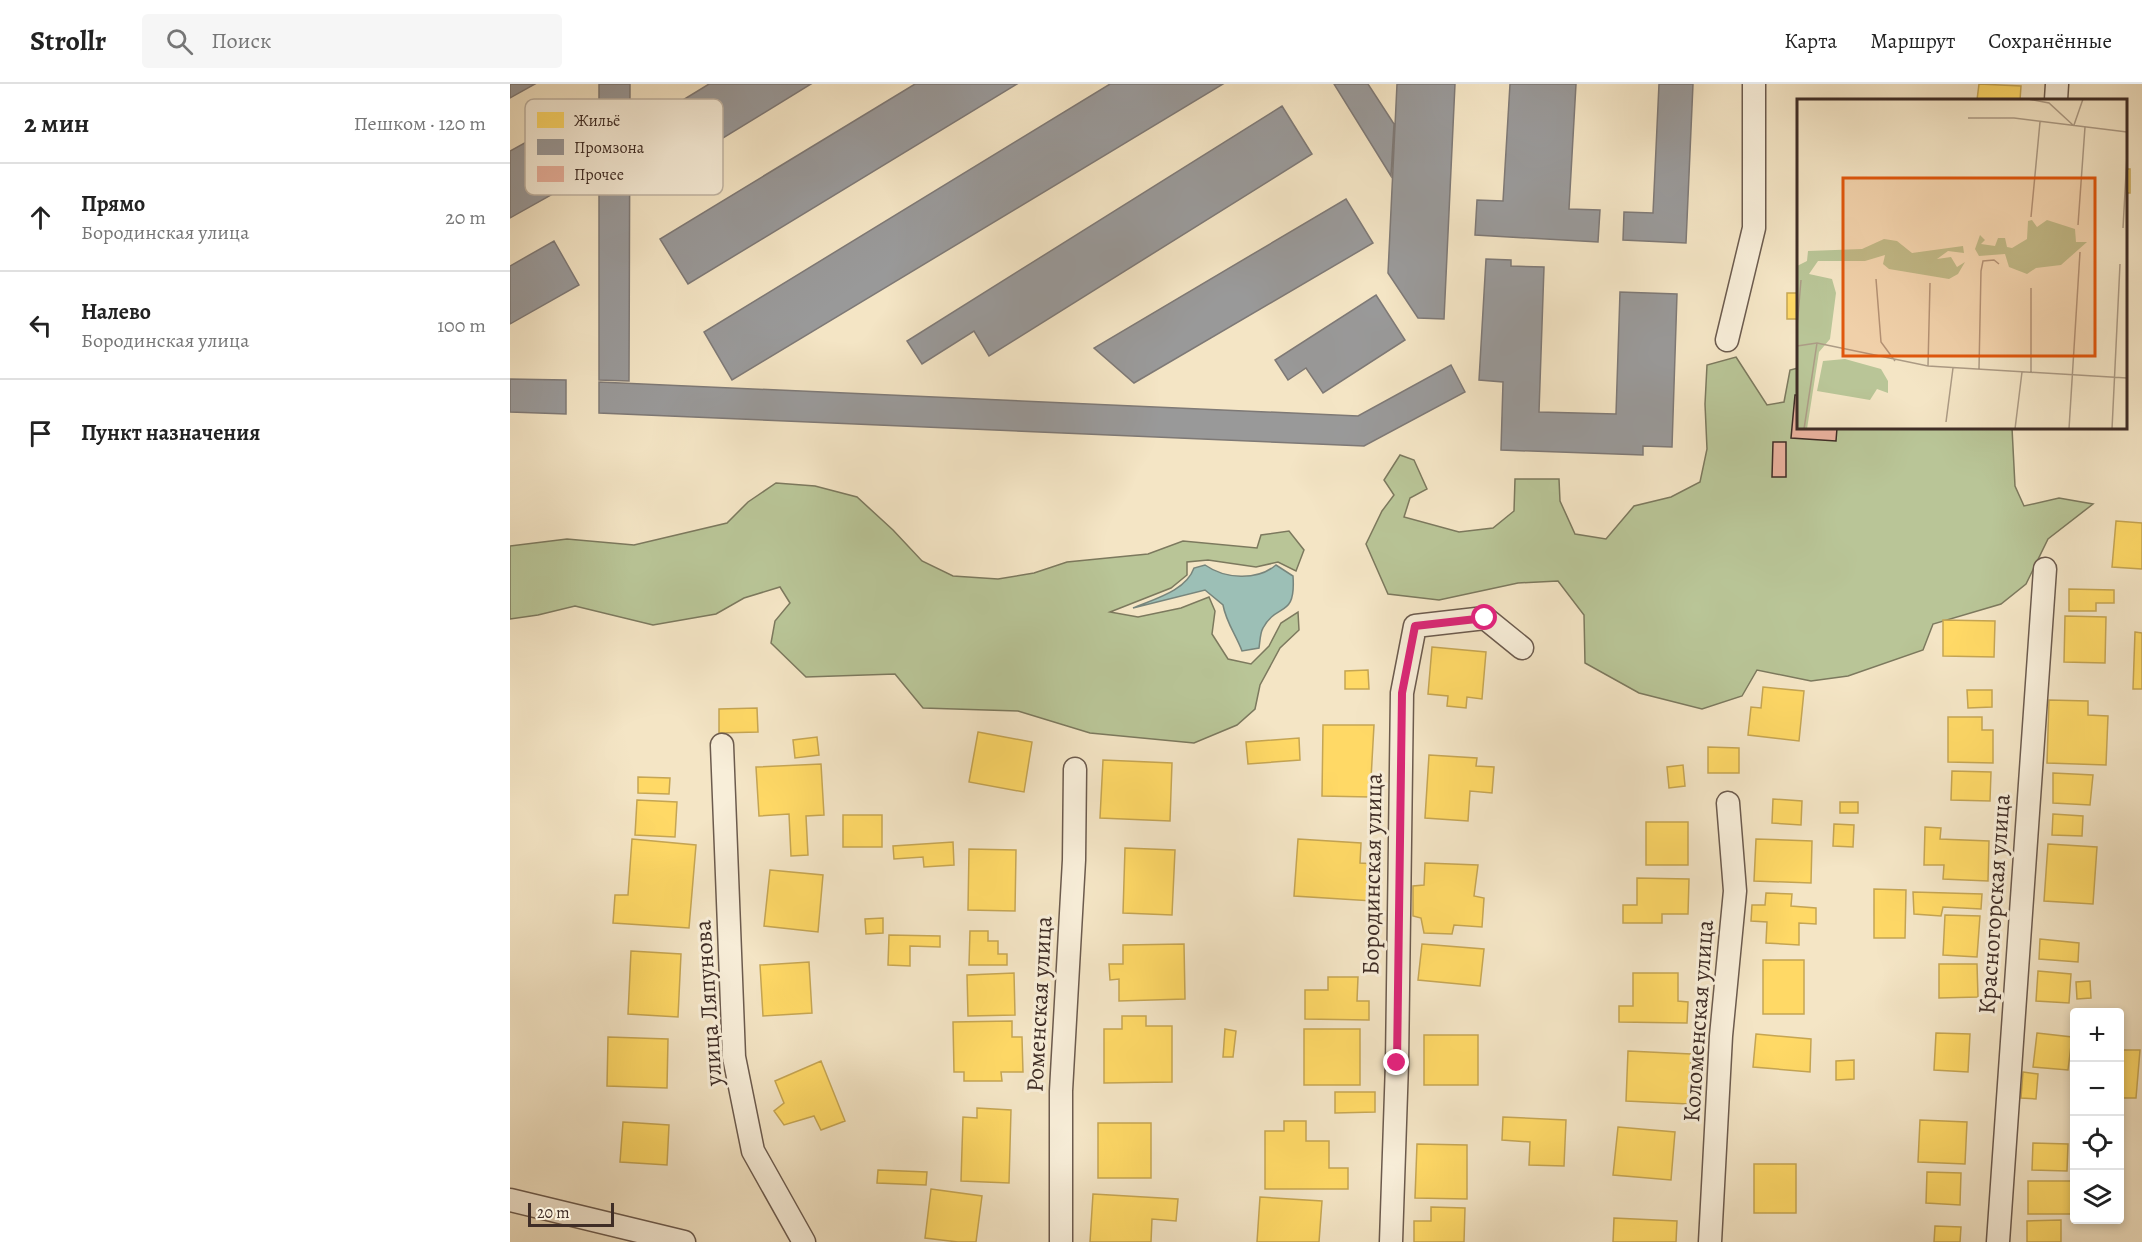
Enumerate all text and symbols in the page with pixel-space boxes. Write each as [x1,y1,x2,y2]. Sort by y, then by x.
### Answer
search box [142,14,562,68]
text: Strollr [30,22,106,60]
icon: search [163,25,196,58]
text: Поиск [211,26,271,56]
text: Карта [1784,27,1837,55]
text: Маршрут [1870,27,1955,55]
text: Сохранённые [1988,27,2112,55]
legend [525,99,723,195]
inset map [1797,99,2127,429]
text: 2 мин [24,106,89,141]
text: Пешком · 120 m [354,110,486,137]
text: Жильё [574,110,620,132]
text: Промзона [574,137,645,159]
text: Прочее [574,164,624,186]
text: Прямо [81,189,145,219]
icon: ahead [24,201,57,234]
text: 20 m [445,204,486,231]
text: Бородинская улица [81,219,249,246]
text: Налево [81,297,151,327]
icon: left [24,309,57,342]
text: 100 m [437,312,486,339]
text: Бородинская улица [81,327,249,354]
icon: arrive [24,417,57,450]
text: Пункт назначения [81,418,260,448]
route start [1471,604,1497,630]
street label: Бородинская улица [1354,773,1390,975]
street label: Красногорская улица [1970,793,2018,1015]
street label: Роменская улица [1018,915,1060,1093]
street label: улица Ляпунова [686,919,730,1088]
street label: Коломенская улица [1675,919,1721,1123]
map controls [2070,1008,2124,1224]
button: + [2070,1008,2124,1062]
route end [1383,1049,1409,1075]
button: − [2070,1062,2124,1116]
button: locate [2070,1116,2124,1170]
button: layers [2070,1170,2124,1224]
scale bar [528,1200,614,1228]
text: 20 m [537,1202,570,1224]

